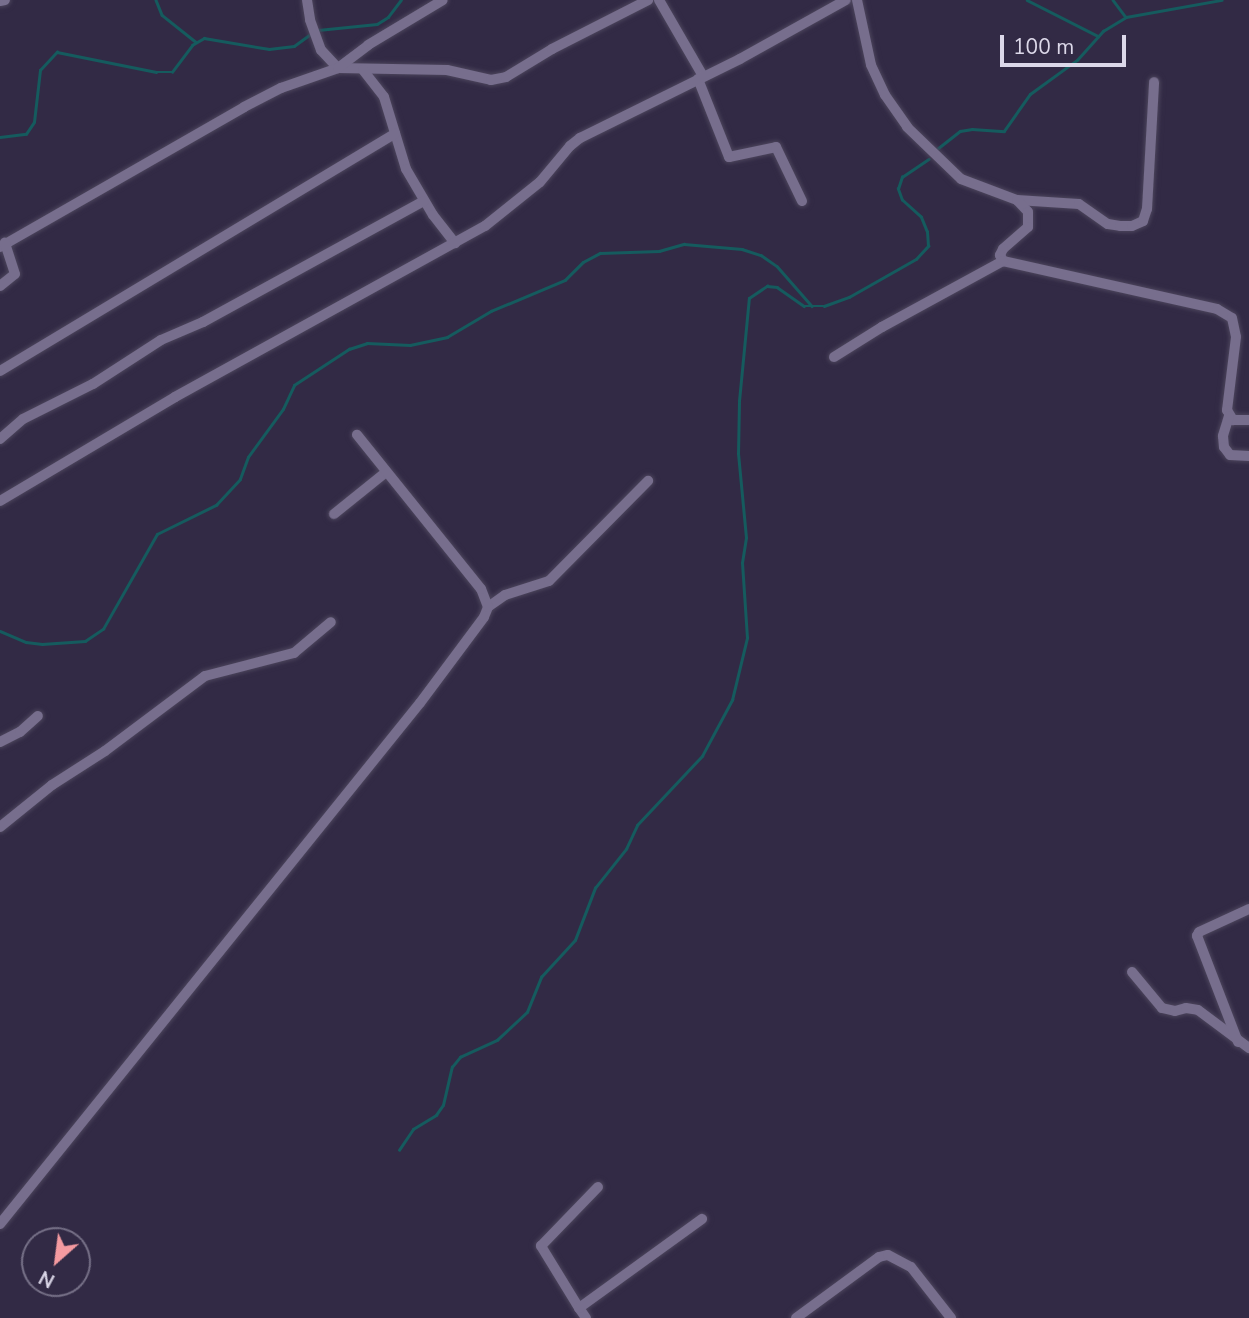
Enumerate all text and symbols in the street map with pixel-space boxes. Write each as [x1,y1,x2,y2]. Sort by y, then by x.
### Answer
scale bar [1004,21,1130,65]
text: 100 m [1013,33,1074,61]
north arrow [21,1227,91,1297]
text: N [35,1264,59,1294]

